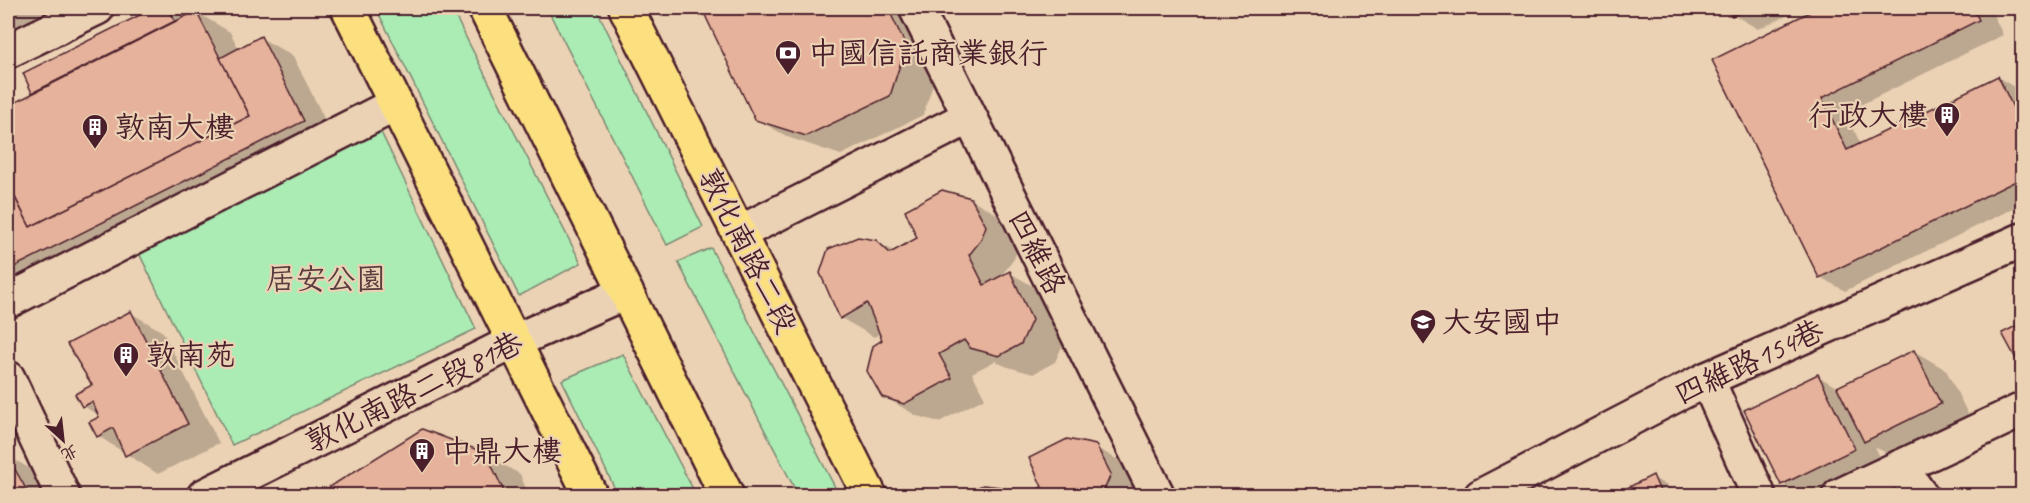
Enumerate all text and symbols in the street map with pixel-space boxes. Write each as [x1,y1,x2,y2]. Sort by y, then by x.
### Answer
place label: 中國信託商業銀行 [808,34,1048,72]
bank icon: 中國信託商業銀行 [773,38,803,76]
place label: 行政大樓 [1808,96,1928,134]
building icon: 行政大樓 [1932,100,1962,138]
place label: 敦南大樓 [115,108,235,146]
building icon: 敦南大樓 [80,112,110,150]
street label: 敦化南路二段 [690,162,806,340]
street label: 四維路 [1000,203,1074,301]
park label: 居安公園 [266,260,386,298]
place label: 大安國中 [1442,303,1562,341]
school or university icon: 大安國中 [1408,307,1438,345]
street label: 四維路154巷 [1668,311,1830,413]
street label: 敦化南路二段81巷 [299,323,529,461]
place label: 敦南苑 [146,336,236,374]
building icon: 敦南苑 [111,340,141,378]
north arrow [33,410,93,470]
place label: 中鼎大樓 [442,432,562,470]
building icon: 中鼎大樓 [407,436,437,474]
text: 北 [58,440,81,465]

